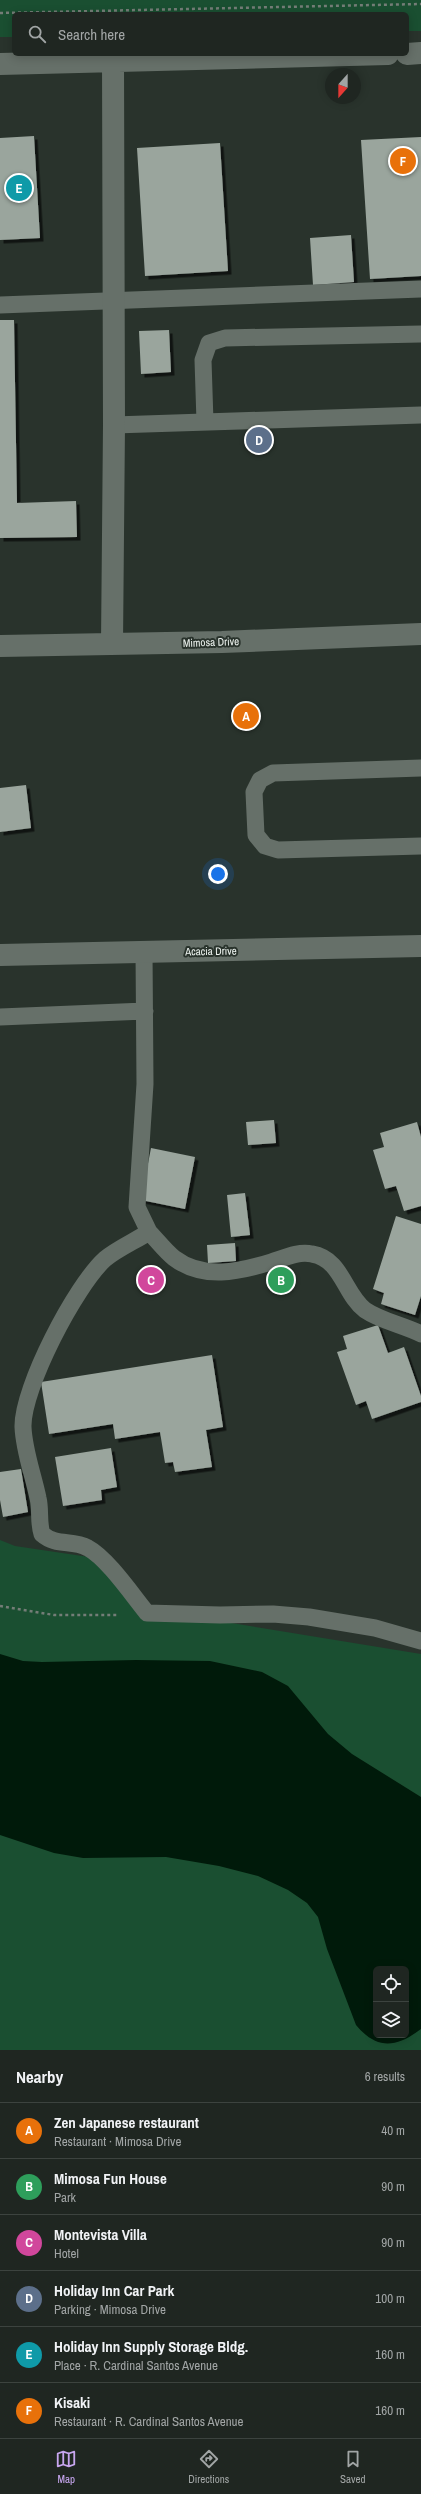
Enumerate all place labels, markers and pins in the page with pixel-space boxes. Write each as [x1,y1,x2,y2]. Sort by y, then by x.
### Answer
pin: F [390,146,416,176]
pin: E [6,173,32,203]
pin: D [246,425,272,455]
pin: A [233,701,259,731]
pin: C [138,1265,164,1295]
pin: B [268,1265,294,1295]

